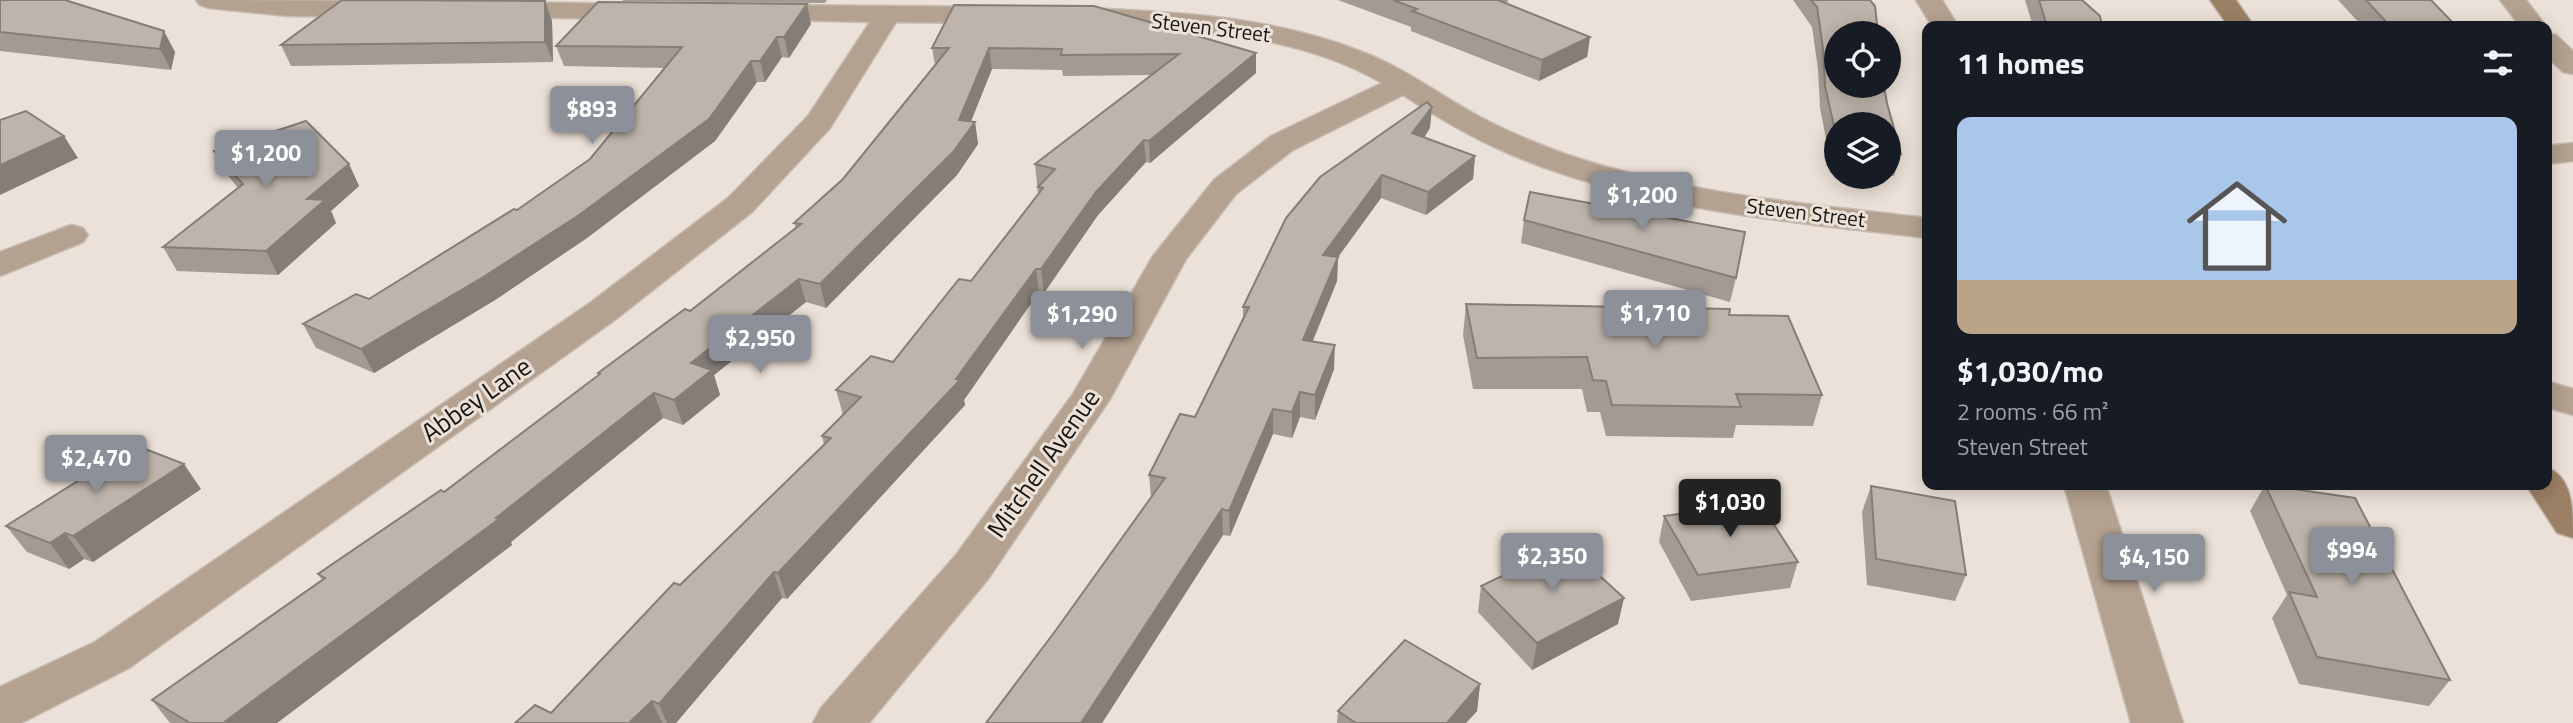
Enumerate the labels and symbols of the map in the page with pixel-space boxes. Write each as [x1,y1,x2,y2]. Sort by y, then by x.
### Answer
street label: Steven Street [1150,4,1273,50]
pin: $893 [551,86,633,146]
pin: $1,200 [209,130,323,190]
pin: $1,200 [1585,173,1699,232]
street label: Steven Street [1745,189,1868,235]
pin: $1,710 [1598,290,1712,350]
pin: $1,290 [1025,292,1139,351]
pin: $2,950 [703,316,817,375]
street label: Abbey Lane [413,347,539,451]
street label: Mitchell Avenue [977,380,1109,546]
pin: $2,470 [39,435,153,495]
pin: $1,030 [1673,480,1787,539]
pin: $994 [2311,528,2393,587]
pin: $2,350 [1495,534,1609,593]
pin: $4,150 [2097,534,2211,594]

